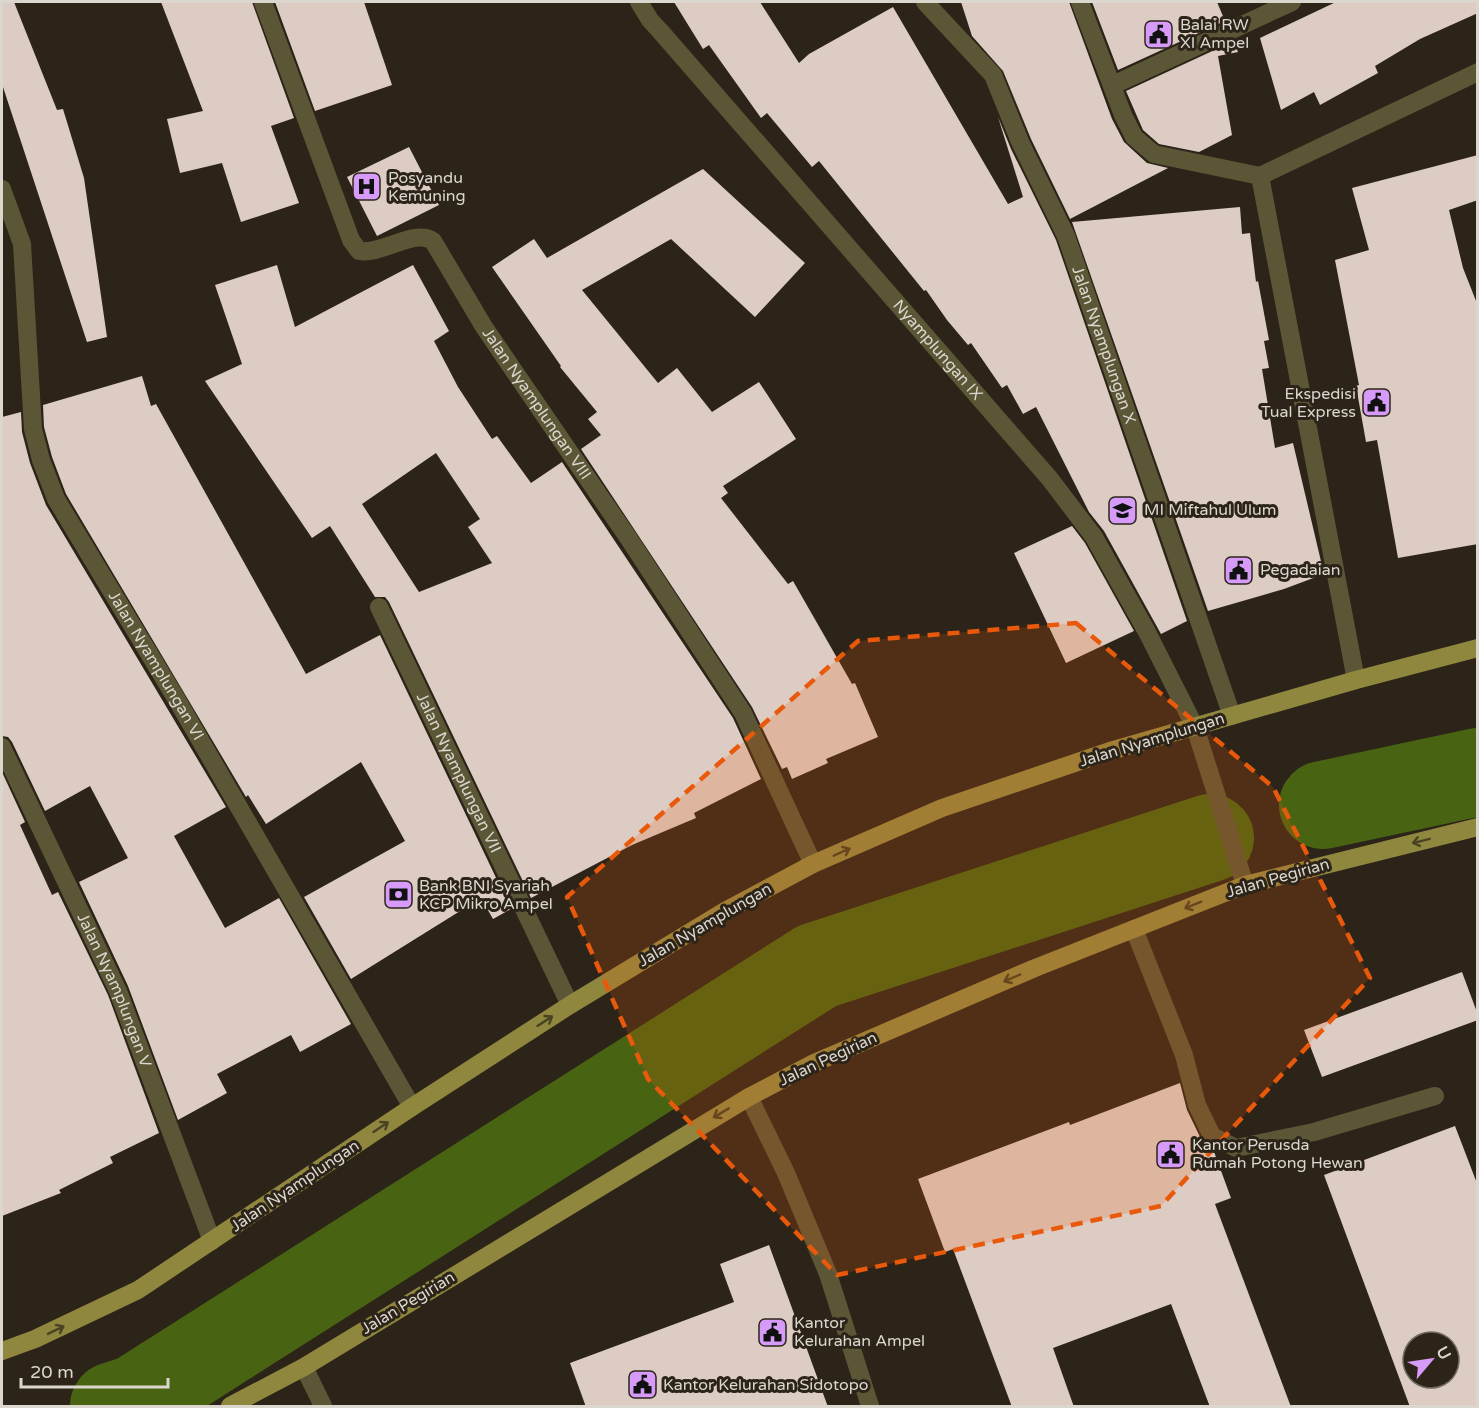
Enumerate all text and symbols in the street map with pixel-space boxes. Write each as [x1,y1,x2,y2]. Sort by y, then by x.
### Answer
place label: Balai RW XI Ampel [1180,15,1249,53]
public building icon: Balai RW XI Ampel [1143,18,1175,50]
place label: Posyandu Kemuning [388,168,466,206]
hospital icon: Posyandu Kemuning [351,171,383,203]
street label: Jalan Nyamplungan X [1067,263,1140,427]
street label: Nyamplungan IX [889,296,987,405]
street label: Jalan Nyamplungan VIII [478,324,596,484]
place label: Ekspedisi Tual Express [1261,384,1356,422]
public building icon: Ekspedisi Tual Express [1361,387,1393,419]
school or university icon: MI Miftahul Ulum [1107,494,1139,526]
place label: MI Miftahul Ulum [1144,500,1276,520]
public building icon: Pegadaian [1223,554,1255,586]
place label: Pegadaian [1260,560,1340,580]
street label: Jalan Nyamplungan VI [104,587,208,744]
street label: Jalan Nyamplungan VII [412,690,506,856]
street label: Jalan Nyamplungan [1077,708,1227,772]
one-way arrow [1412,835,1431,847]
one-way arrow [832,846,850,857]
street label: Jalan Pegirian [1224,854,1332,902]
place label: Bank BNI Syariah KCP Mikro Ampel [419,876,553,914]
bank icon: Bank BNI Syariah KCP Mikro Ampel [382,879,414,911]
street label: Jalan Nyamplungan [635,879,775,971]
one-way arrow [1184,901,1203,912]
street label: Jalan Nyamplungan V [72,910,156,1070]
one-way arrow [1003,973,1022,984]
one-way arrow [536,1015,553,1027]
street label: Jalan Pegirian [776,1028,880,1090]
one-way arrow [713,1108,730,1120]
one-way arrow [373,1121,389,1133]
place label: Kantor Perusda Rumah Potong Hewan [1192,1135,1363,1173]
street label: Jalan Nyamplungan [227,1136,363,1236]
public building icon: Kantor Perusda Rumah Potong Hewan [1155,1138,1187,1170]
street label: Jalan Pegirian [357,1267,459,1339]
place label: Kantor Kelurahan Ampel [794,1313,925,1351]
public building icon: Kantor Kelurahan Ampel [757,1316,789,1348]
one-way arrow [46,1323,64,1335]
north arrow [1401,1330,1461,1390]
text: U [1432,1343,1455,1363]
scale bar [21,1351,168,1389]
text: 20 m [30,1361,74,1383]
public building icon: Kantor Kelurahan Sidotopo [626,1369,658,1401]
place label: Kantor Kelurahan Sidotopo [663,1375,869,1395]

